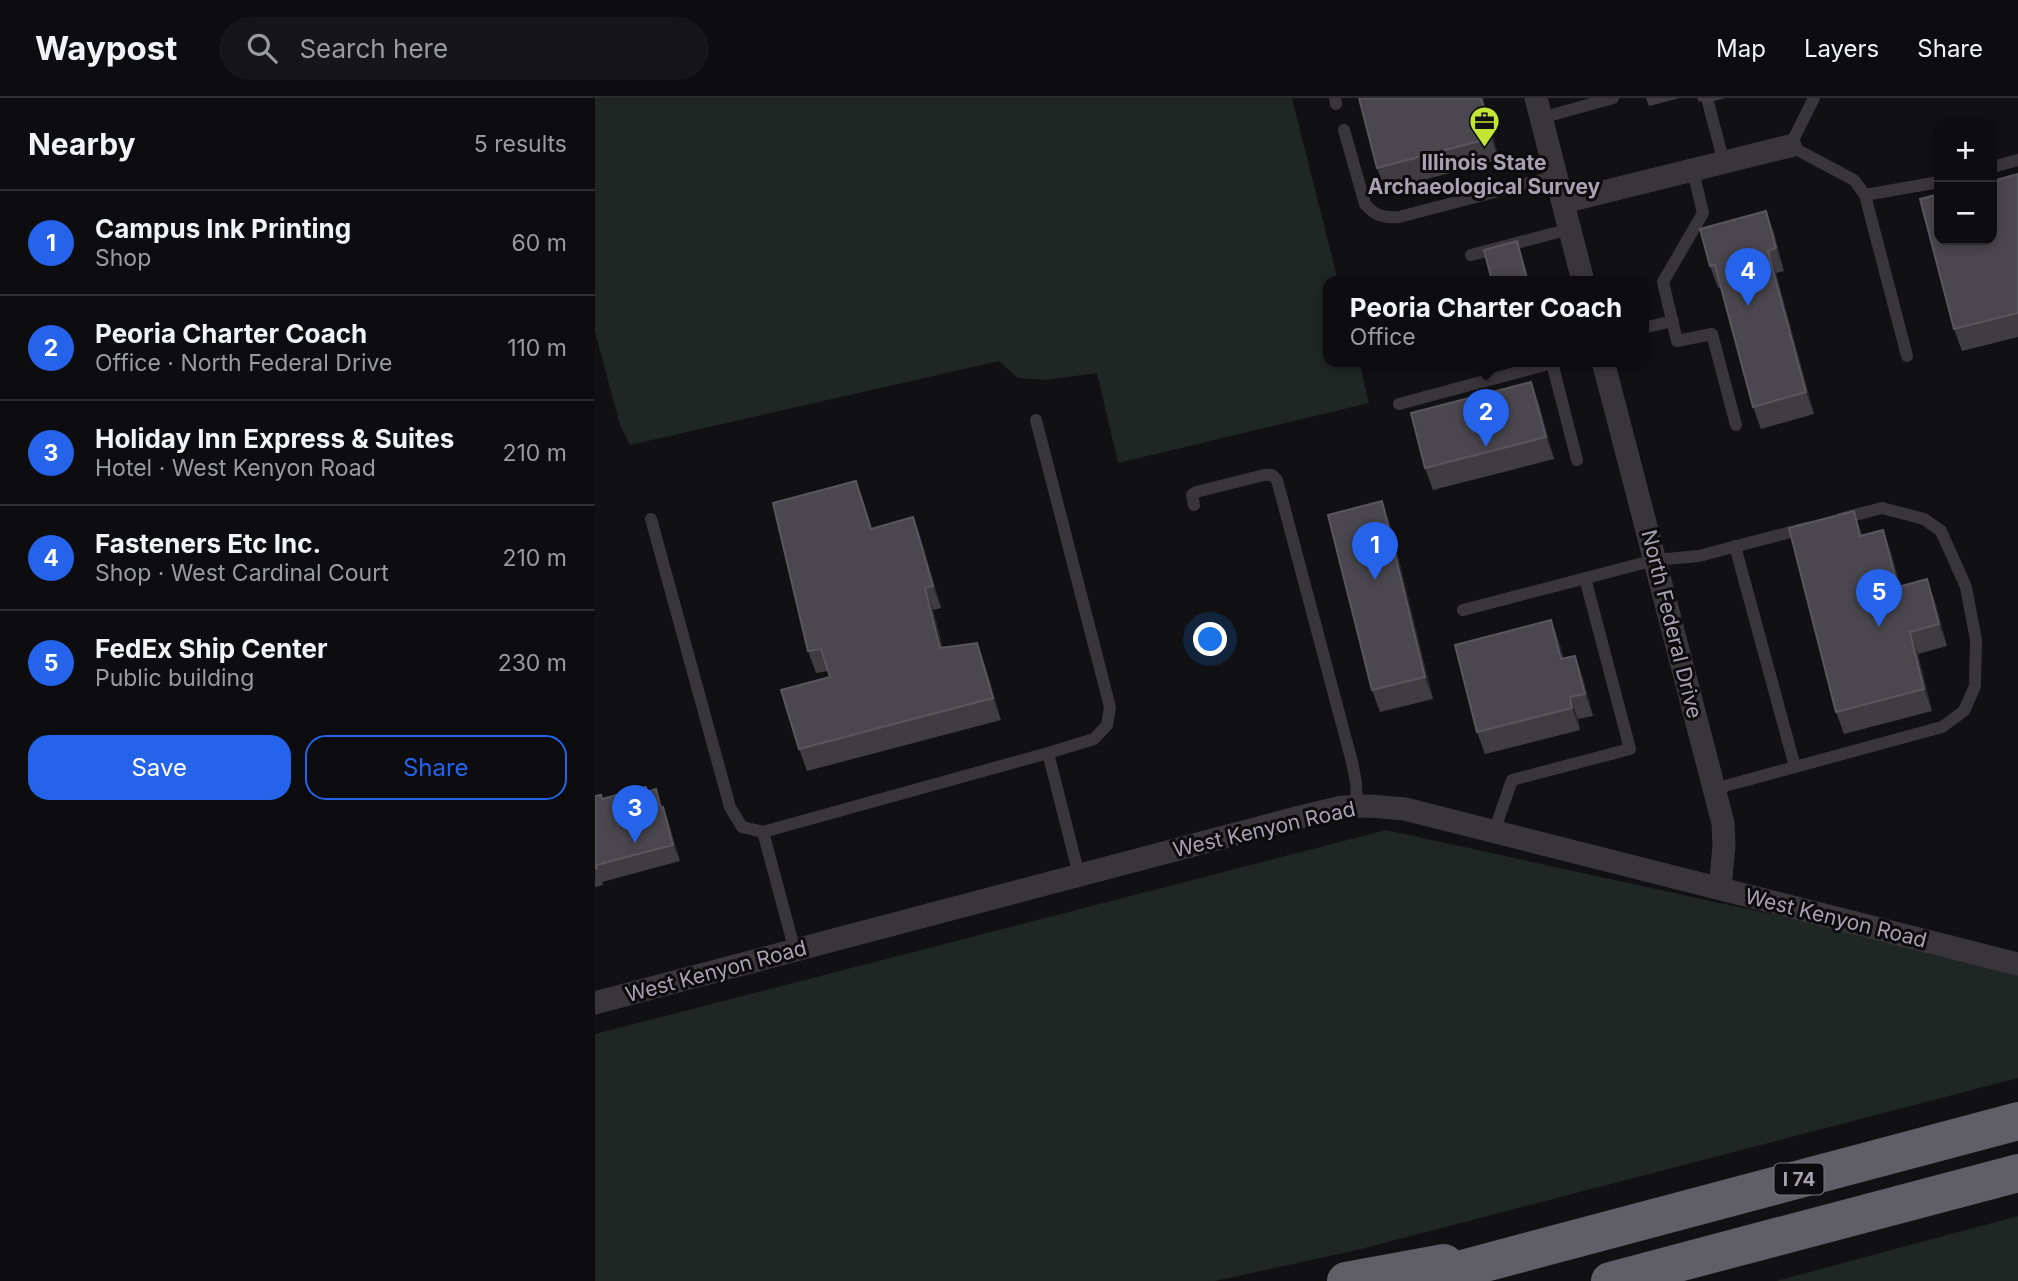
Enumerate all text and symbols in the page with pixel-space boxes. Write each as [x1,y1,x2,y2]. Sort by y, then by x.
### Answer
search box [219,17,709,80]
text: Waypost [35,28,177,68]
icon: search [243,29,281,67]
text: Search here [299,33,448,64]
text: Map [1716,34,1766,63]
text: Layers [1804,34,1879,63]
text: Share [1917,34,1983,63]
office icon: Illinois State Archaeological Survey [1467,105,1501,149]
map controls [1934,119,1997,245]
button: + [1934,119,1997,182]
text: Nearby [28,126,136,162]
text: 5 results [474,130,567,158]
place label: Illinois State Archaeological Survey [1368,150,1601,199]
button: − [1934,182,1997,245]
text: Campus Ink Printing [95,213,351,244]
text: 1 [46,229,56,257]
text: 60 m [512,229,567,257]
text: Shop [95,244,151,272]
pin: 4 [1725,248,1771,306]
popup [1323,276,1649,367]
text: Peoria Charter Coach [1350,292,1622,323]
text: Peoria Charter Coach [95,318,367,349]
text: Office [1350,323,1416,351]
text: 2 [44,334,58,362]
text: 110 m [507,334,567,362]
text: Office · North Federal Drive [95,349,392,377]
pin: 2 [1463,389,1509,447]
text: Holiday Inn Express & Suites [95,423,454,454]
text: 3 [44,439,58,467]
text: 210 m [502,439,567,467]
text: Hotel · West Kenyon Road [95,454,376,482]
pin: 1 [1352,522,1398,580]
street label: North Federal Drive [1636,527,1708,721]
text: Fasteners Etc Inc. [95,528,321,559]
text: 4 [43,544,59,572]
text: 210 m [502,544,567,572]
text: Shop · West Cardinal Court [95,559,389,587]
pin: 5 [1856,569,1902,627]
your location [1193,622,1227,656]
text: FedEx Ship Center [95,633,327,664]
text: 5 [44,649,58,677]
text: 230 m [498,649,567,677]
text: Public building [95,664,254,692]
button: Save [28,735,291,800]
button: Share [305,735,567,800]
pin: 3 [612,785,658,843]
street label: West Kenyon Road [1170,796,1358,862]
street label: West Kenyon Road [1743,883,1929,953]
street label: West Kenyon Road [623,935,809,1007]
road number: I 74 [1775,1163,1823,1194]

